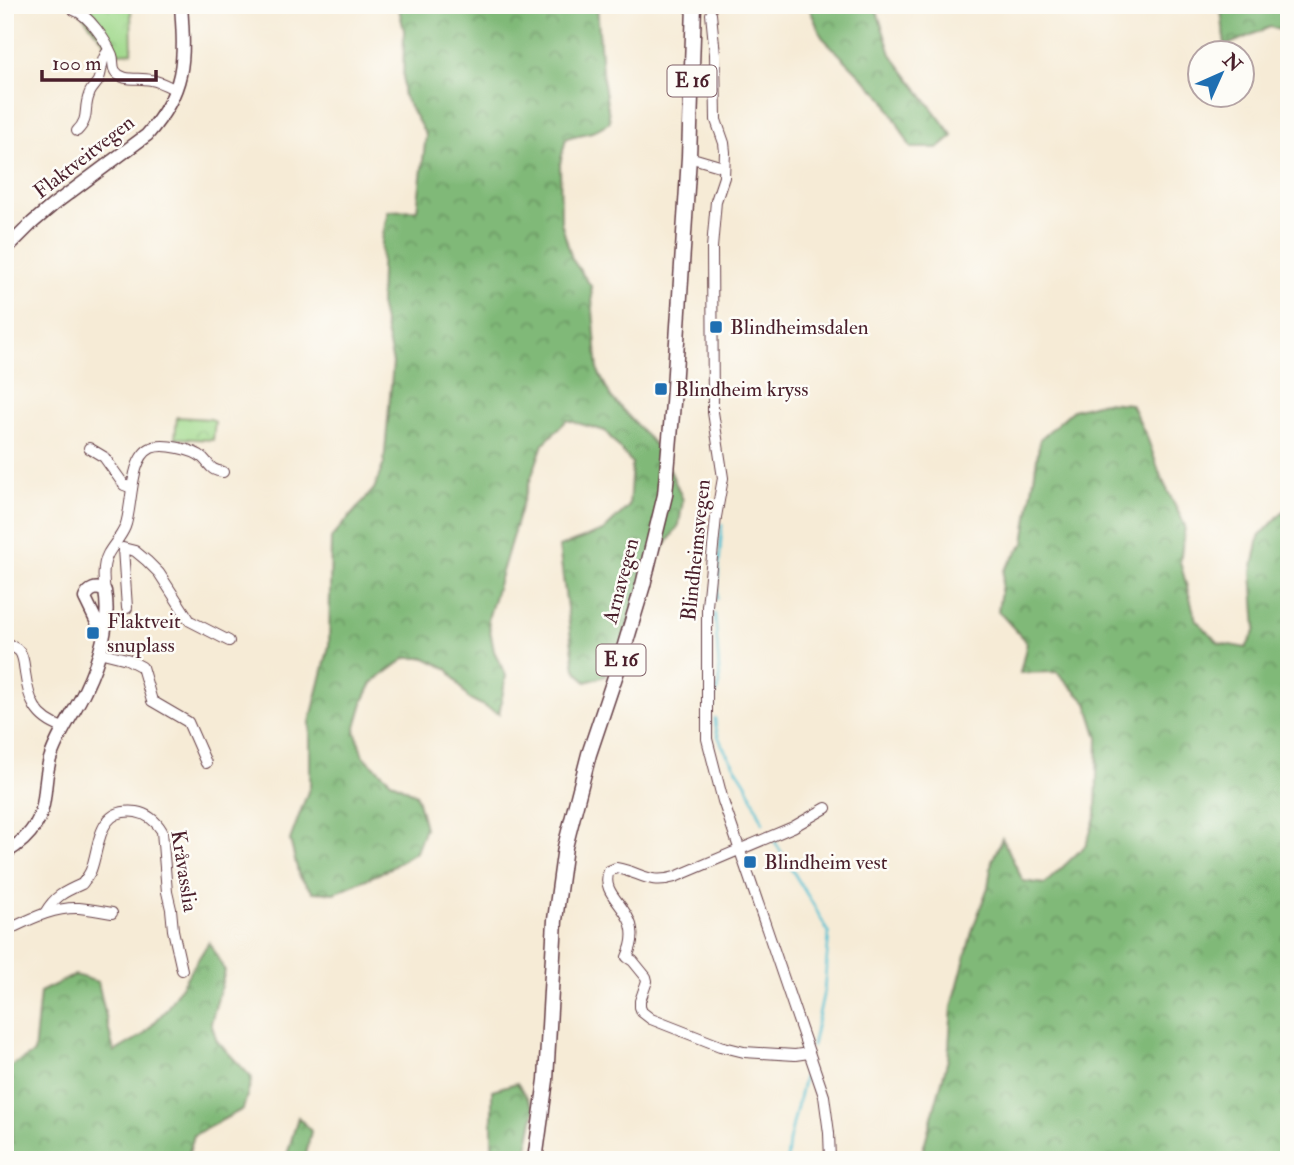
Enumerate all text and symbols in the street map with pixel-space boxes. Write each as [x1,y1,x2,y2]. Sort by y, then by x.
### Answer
scale bar [42,38,156,82]
north arrow [1186,38,1256,108]
text: N [1217,47,1248,78]
text: 100 m [52,50,102,77]
road number: E 16 [668,66,716,96]
street label: Flaktveitvegen [28,109,140,205]
place label: Blindheimsdalen [730,314,869,341]
marker: Blindheimsdalen [708,319,724,335]
place label: Blindheim kryss [675,376,808,403]
marker: Blindheim kryss [653,381,669,397]
street label: Blindheimsvegen [675,478,717,622]
street label: Arnavegen [596,535,645,628]
place label: Flaktveit snuplass [107,608,181,659]
marker: Flaktveit snuplass [85,625,101,641]
road number: E 16 [596,645,646,676]
street label: Kråvasslia [164,828,204,914]
place label: Blindheim vest [764,849,888,876]
marker: Blindheim vest [742,854,758,870]

